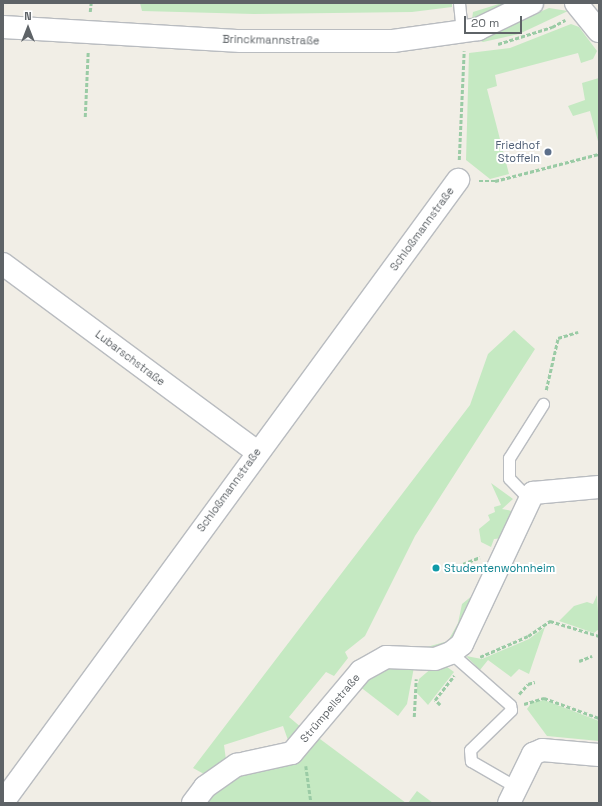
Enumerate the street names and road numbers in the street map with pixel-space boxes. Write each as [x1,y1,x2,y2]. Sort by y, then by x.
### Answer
street label: Brinckmannstraße [222,33,320,47]
street label: Schloßmannstraße [387,185,457,273]
street label: Lubarschstraße [93,328,167,388]
street label: Schloßmannstraße [194,446,264,534]
street label: Strümpellstraße [297,671,363,745]

